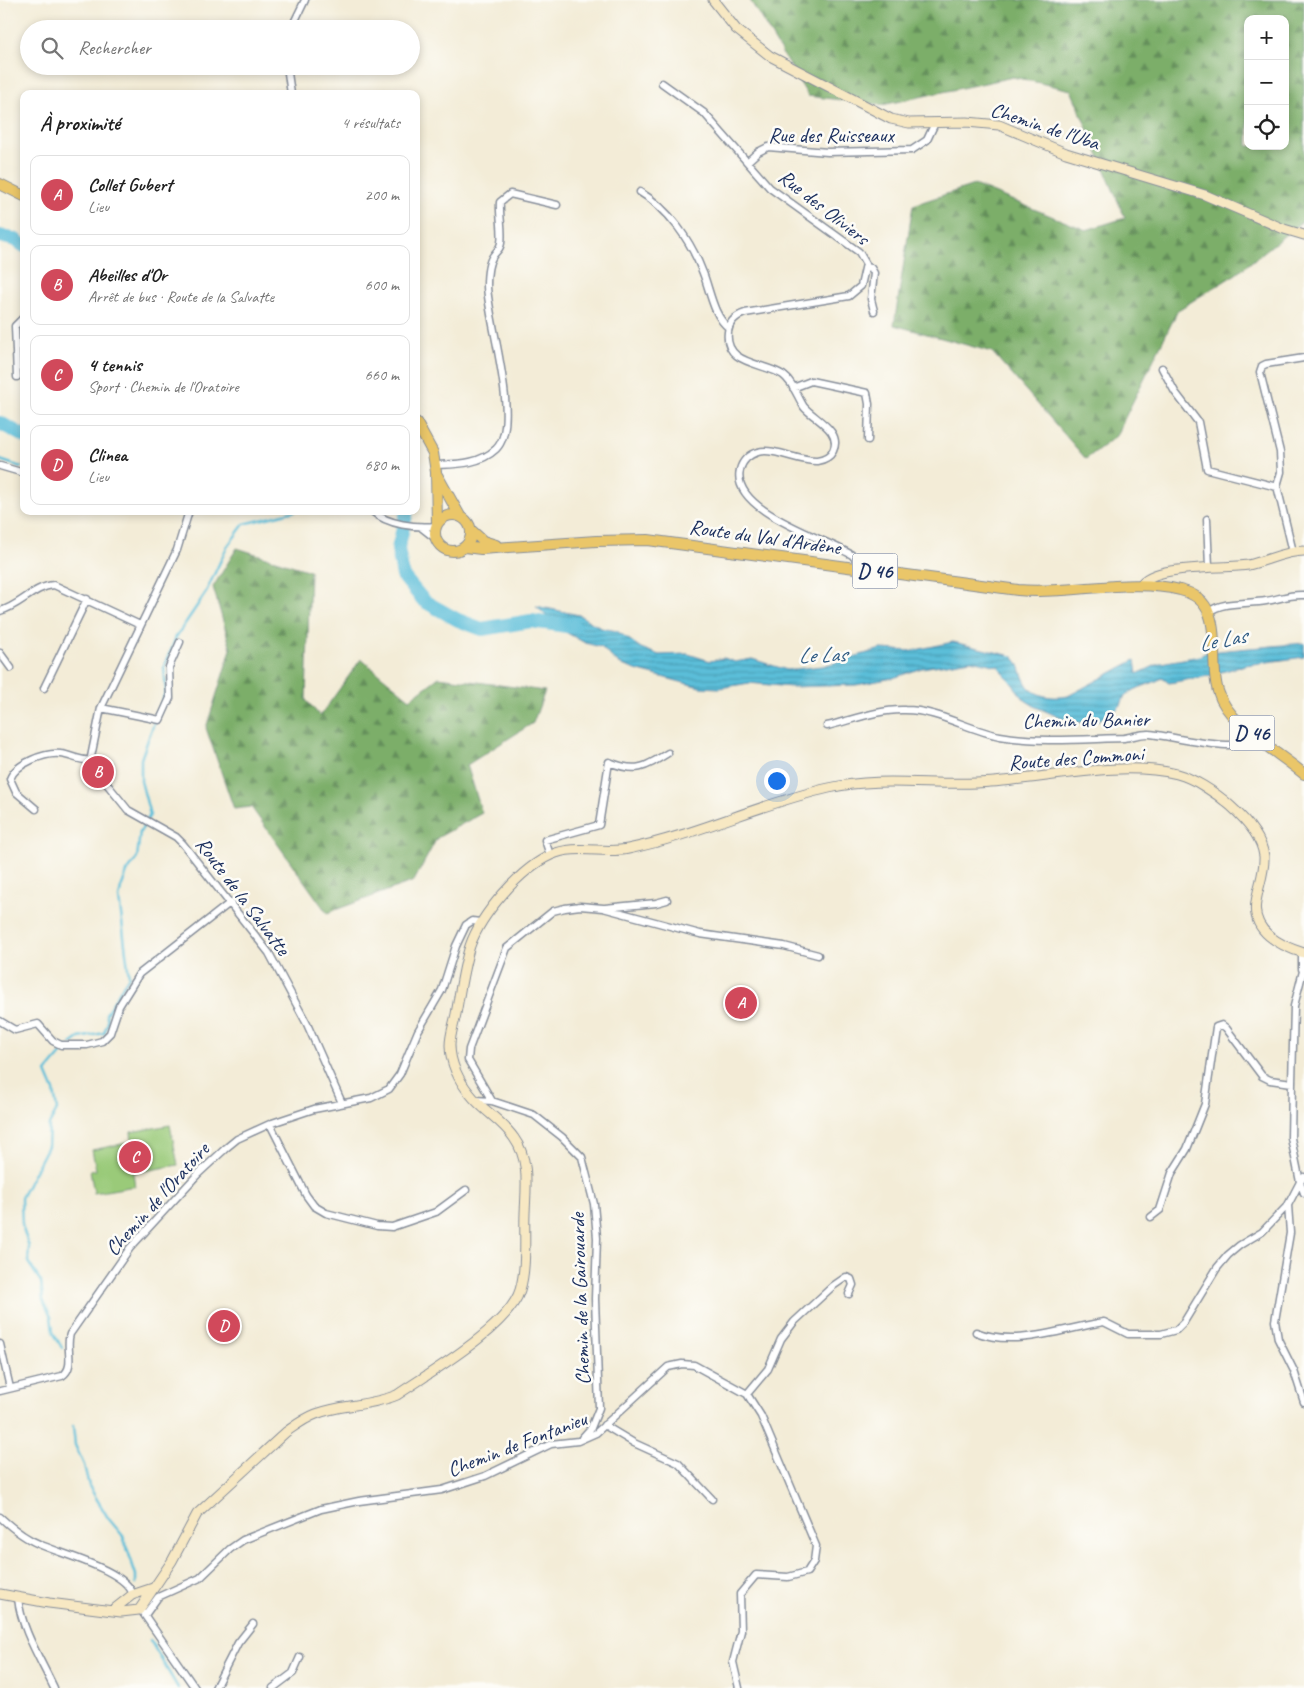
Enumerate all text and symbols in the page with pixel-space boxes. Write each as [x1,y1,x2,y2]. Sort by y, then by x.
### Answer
map controls [1244,15,1289,150]
button: + [1244,15,1289,60]
search box [20,20,420,75]
icon: search [38,34,66,62]
text: Rechercher [78,36,151,60]
button: − [1244,60,1289,105]
street label: Chemin de l'Uba [987,96,1104,156]
button: locate [1244,105,1289,150]
text: À proximité [40,110,120,136]
text: 4 résultats [341,113,400,133]
street label: Rue des Ruisseaux [768,122,895,148]
street label: Rue des Oliviers [773,163,876,252]
text: Collet Gubert [88,173,172,197]
text: A [53,185,61,205]
text: 200 m [365,185,399,205]
text: Lieu [88,197,109,217]
text: Abeilles d'Or [88,263,167,287]
text: B [53,275,61,295]
text: 600 m [365,275,399,295]
text: Arrêt de bus · Route de la Salvatte [88,287,274,307]
text: 4 tennis [88,353,142,377]
text: C [53,365,61,385]
text: 660 m [365,365,399,385]
text: Sport · Chemin de l'Oratoire [88,377,239,397]
text: Clinea [88,443,127,467]
text: D [52,455,62,475]
text: 680 m [365,455,399,475]
text: Lieu [88,467,109,487]
street label: Route du Val d'Ardène [688,514,844,561]
road number: D 46 [852,554,898,588]
water label: Le Las [1196,621,1253,658]
water label: Le Las [798,640,851,670]
street label: Chemin du Banier [1022,706,1151,734]
road number: D 46 [1230,716,1274,750]
street label: Route des Commoni [1008,740,1147,776]
pin: B [82,753,114,791]
your location [764,768,790,794]
street label: Route de la Salvatte [190,832,297,961]
pin: A [725,984,757,1022]
street label: Chemin de l'Oratoire [100,1137,214,1261]
pin: C [119,1138,151,1176]
street label: Chemin de la Gairouarde [564,1210,596,1386]
pin: D [208,1307,240,1345]
street label: Chemin de Fontanieu [444,1405,592,1483]

